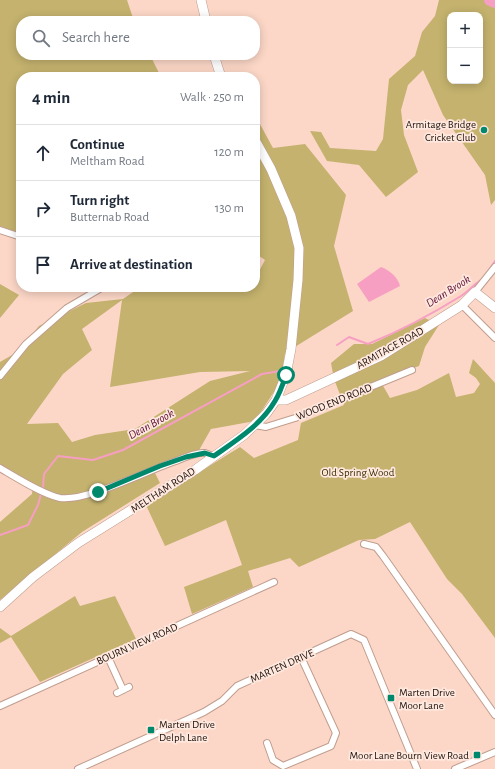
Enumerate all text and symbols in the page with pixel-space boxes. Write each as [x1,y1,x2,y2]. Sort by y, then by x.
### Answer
map controls [447,12,483,84]
button: + [447,12,483,48]
search box [16,16,260,60]
icon: search [30,27,52,49]
text: Search here [62,30,130,45]
button: − [447,48,483,84]
text: 4 min [32,89,70,106]
text: Walk · 250 m [180,91,244,104]
place label: Armitage Bridge Cricket Club [406,119,476,143]
marker: Armitage Bridge Cricket Club [479,125,489,135]
text: Continue [70,137,125,152]
icon: ahead [32,142,54,164]
text: 120 m [214,146,244,159]
text: Meltham Road [70,155,144,168]
text: Turn right [70,193,129,208]
icon: right [32,198,54,220]
text: 130 m [215,202,244,215]
text: Butternab Road [70,211,149,224]
icon: arrive [32,254,54,276]
text: Arrive at destination [70,257,193,272]
water label: Dean Brook [424,272,473,309]
street label: ARMITAGE ROAD [355,325,425,371]
route start [277,366,295,384]
street label: WOOD END ROAD [295,382,373,422]
water label: Dean Brook [126,406,176,441]
street label: MELTHAM ROAD [129,465,197,515]
park label: Old Spring Wood [322,467,395,478]
route end [89,483,107,501]
street label: BOURN VIEW ROAD [95,621,179,667]
street label: MARTEN DRIVE [249,647,316,685]
place label: Marten Drive Moor Lane [399,687,455,711]
marker: Marten Drive Moor Lane [386,693,396,703]
place label: Marten Drive Delph Lane [159,719,215,743]
marker: Marten Drive Delph Lane [146,725,156,735]
place label: Moor Lane Bourn View Road [350,750,469,761]
marker: Moor Lane Bourn View Road [472,750,482,760]

